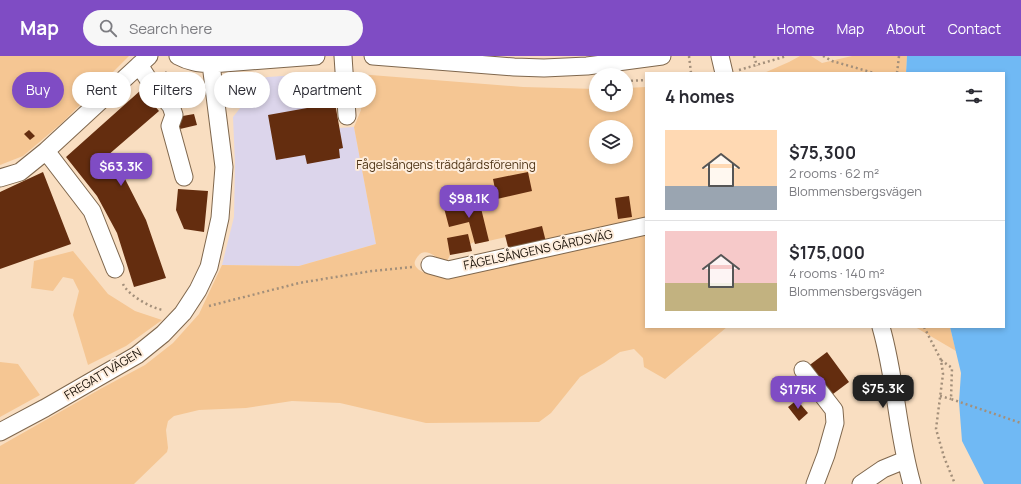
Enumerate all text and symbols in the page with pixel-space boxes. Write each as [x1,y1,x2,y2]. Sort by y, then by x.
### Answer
search box [83,10,363,46]
text: Map [20,15,59,41]
icon: search [97,17,119,39]
text: Search here [129,18,212,39]
text: Home [777,19,814,38]
text: Map [836,19,864,38]
text: About [886,19,926,38]
text: Contact [948,19,1001,38]
map controls [589,68,633,164]
button: locate [589,68,633,112]
chip: Buy [12,72,64,108]
chip: Rent [72,72,131,108]
chip: Filters [139,72,206,108]
chip: New [214,72,270,108]
chip: Apartment [278,72,376,108]
text: 4 homes [665,85,734,108]
icon: filters [963,85,985,107]
button: layers [589,120,633,164]
text: $75,300 [789,141,856,164]
icon: home [697,146,745,194]
pin: $63.3K [88,153,154,187]
park label: Fågelsångens trädgårdsförening [356,156,536,173]
text: $63.3K [99,157,143,175]
text: 2 rooms · 62 m² [789,164,879,182]
text: Blommensbergsvägen [789,182,922,200]
pin: $98.1K [436,185,502,219]
text: $98.1K [449,189,489,207]
street label: FÅGELSÅNGENS GÅRDSVÄG [462,225,615,274]
text: $175,000 [789,241,865,264]
icon: home [697,247,745,295]
text: 4 rooms · 140 m² [789,264,885,282]
text: Blommensbergsvägen [789,282,922,300]
street label: FREGATTVÄGEN [61,344,145,403]
pin: $75.3K [850,375,916,409]
pin: $175K [770,376,826,410]
text: $75.3K [862,379,904,397]
text: $175K [780,380,816,398]

